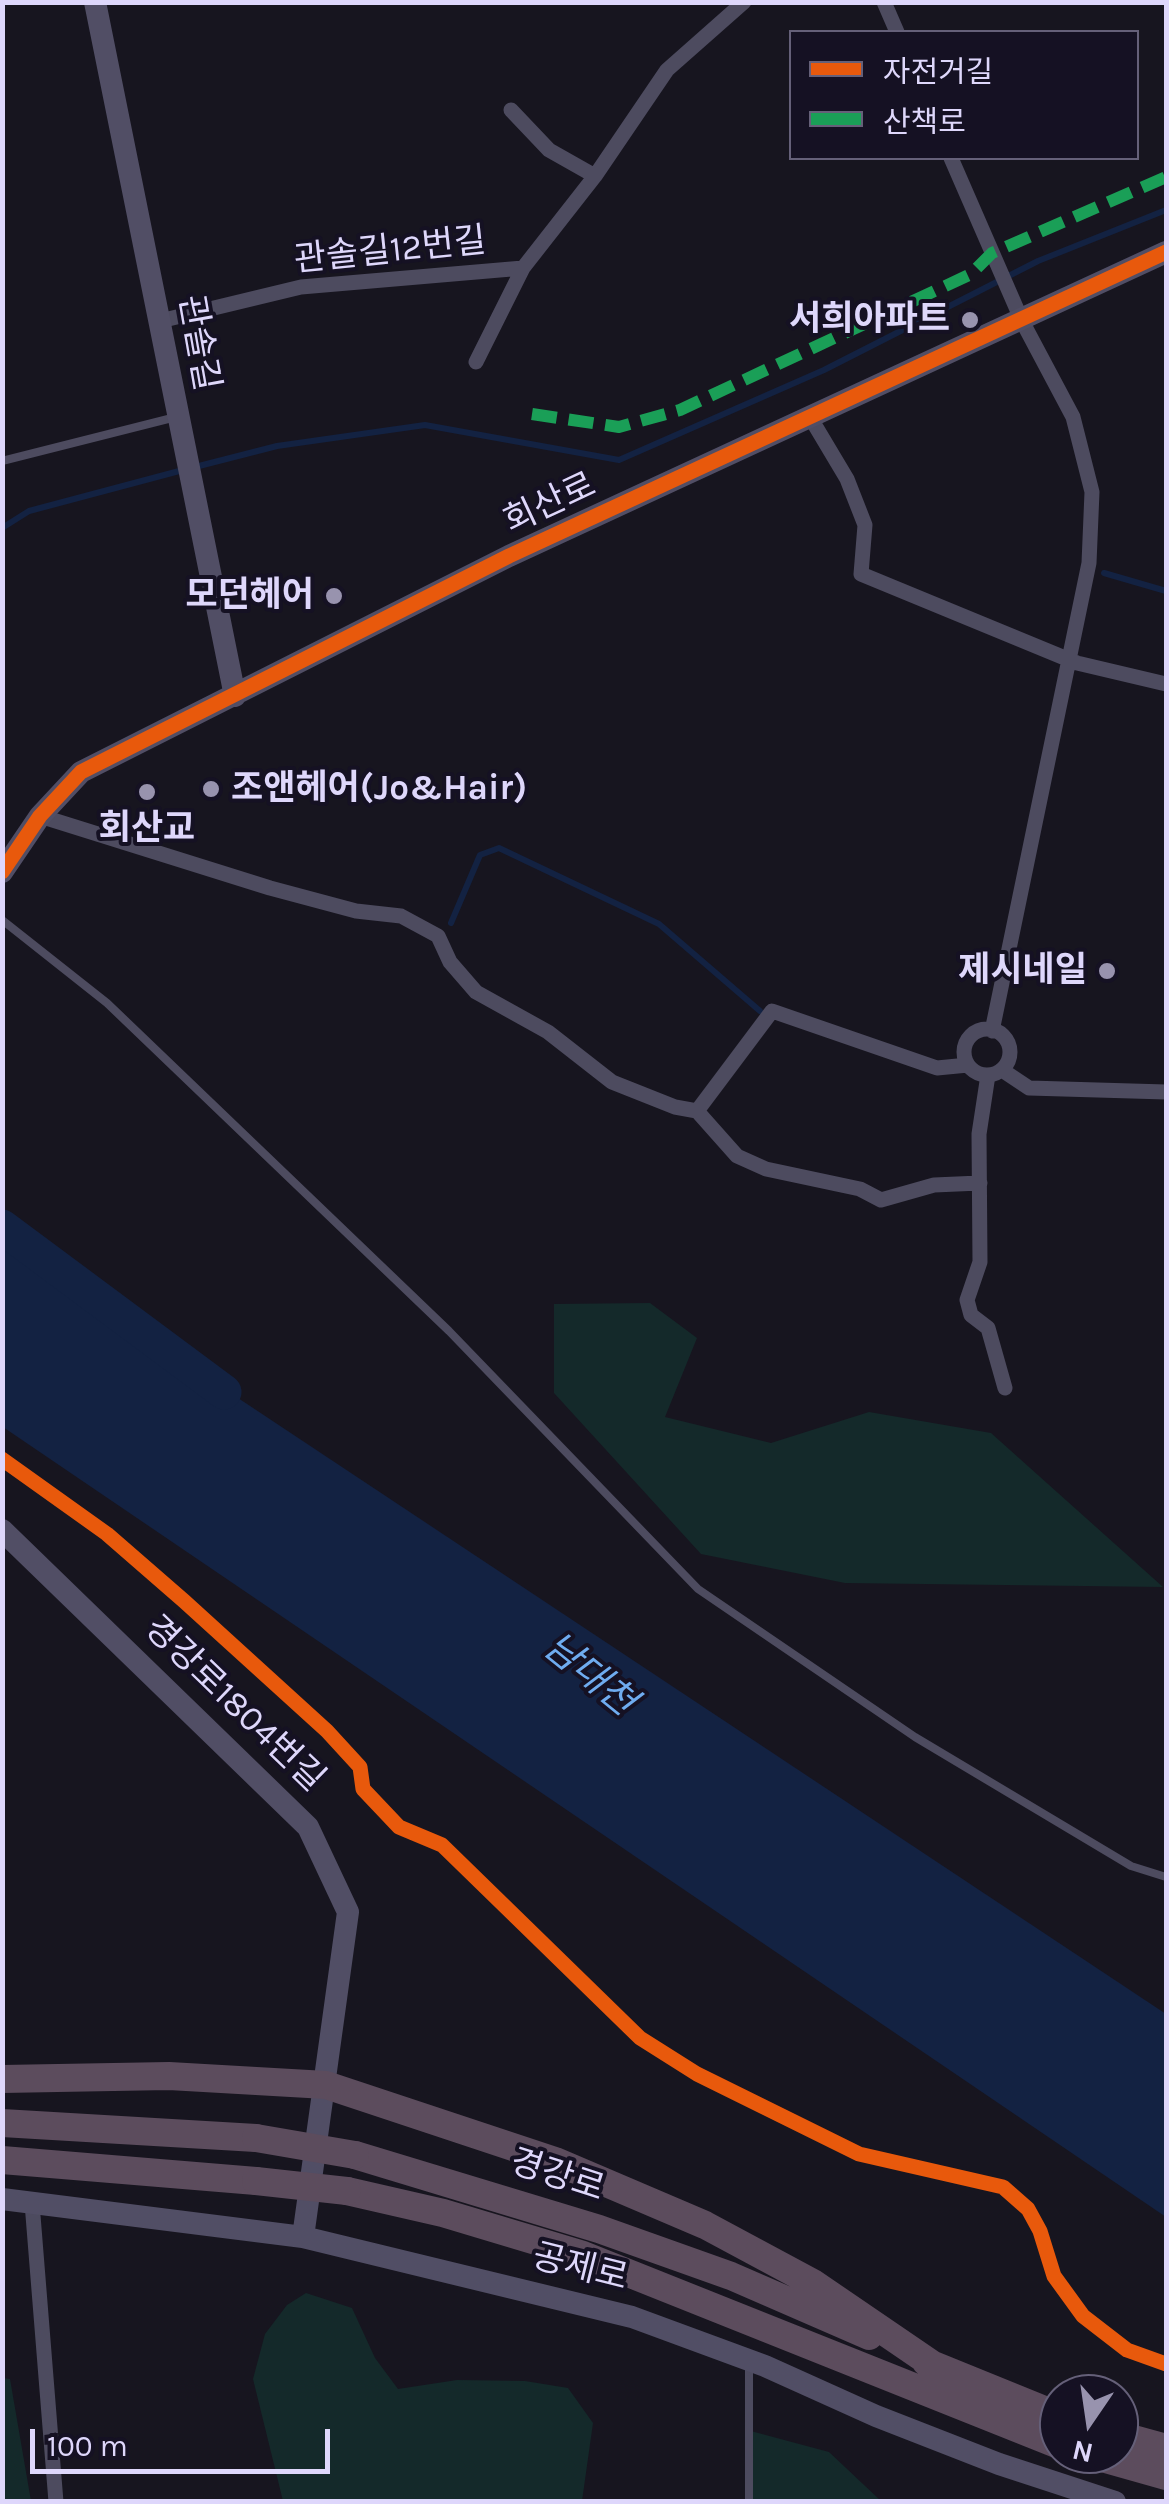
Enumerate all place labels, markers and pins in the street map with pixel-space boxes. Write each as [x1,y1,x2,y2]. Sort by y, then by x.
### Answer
place label: 서희아파트 [789,299,950,341]
marker: 서희아파트 [959,309,981,331]
place label: 모던헤어 [185,575,314,617]
marker: 모던헤어 [323,585,345,607]
place label: 조앤헤어(Jo&Hair) [231,768,527,810]
marker: 조앤헤어(Jo&Hair) [200,778,222,800]
marker: 회산교 [136,781,158,803]
place label: 회산교 [99,808,195,850]
place label: 제시네일 [958,950,1087,992]
marker: 제시네일 [1096,960,1118,982]

